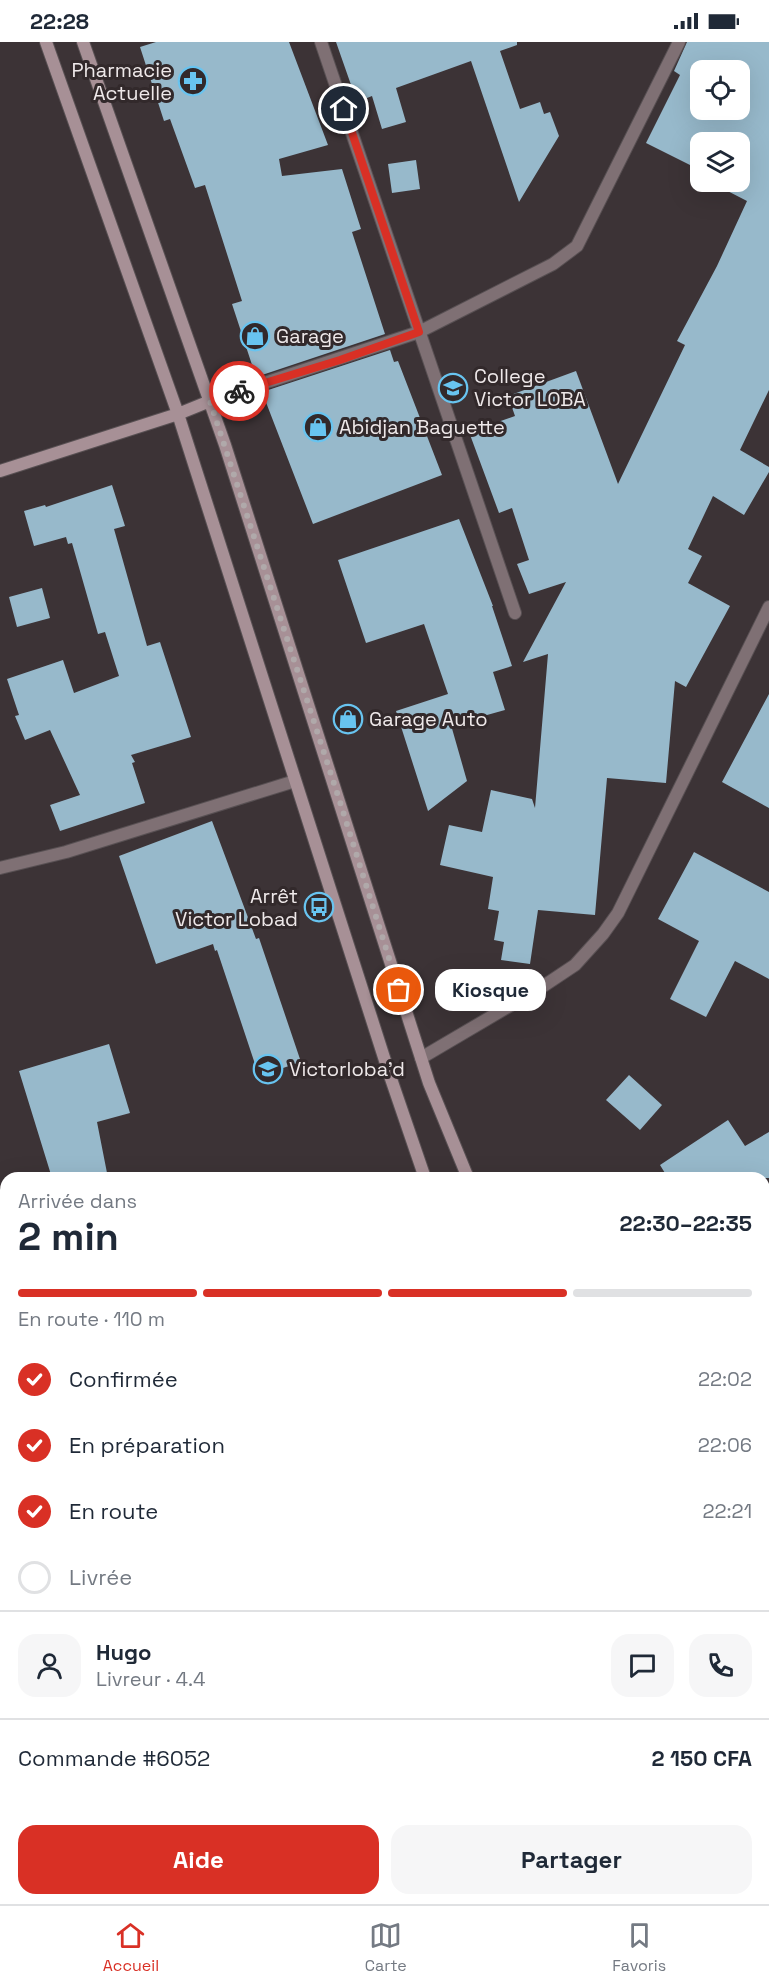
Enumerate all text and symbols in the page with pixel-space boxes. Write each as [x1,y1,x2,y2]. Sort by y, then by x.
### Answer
text: 22:28 [30,7,89,35]
place label: Pharmacie Actuelle [72,57,172,106]
map controls [690,60,750,192]
button: locate [690,60,750,120]
pharmacy icon: Pharmacie Actuelle [177,65,209,97]
pin [318,83,369,134]
icon: home [327,92,360,125]
button: layers [690,132,750,192]
shop icon: Garage [239,320,271,352]
place label: Garage [276,323,344,349]
courier [209,361,269,421]
place label: College Victor LOBA [474,363,586,412]
school or university icon: College Victor LOBA [437,372,469,404]
icon: bike [223,375,256,408]
shop icon: Abidjan Baguette [302,411,334,443]
place label: Abidjan Baguette [339,414,505,440]
shop icon: Garage Auto [332,703,364,735]
place label: Garage Auto [369,706,488,732]
place label: Arrêt Victor Lobad [175,883,298,932]
bus stop icon: Arrêt Victor Lobad [303,891,335,923]
pin [373,964,424,1015]
callout: Kiosque [435,969,546,1011]
icon: bag [382,973,415,1006]
text: Kiosque [452,977,529,1003]
school or university icon: Victorloba'd [252,1053,284,1085]
place label: Victorloba'd [289,1056,405,1082]
text: Arrivée dans [18,1188,137,1214]
text: 22:30–22:35 [620,1209,752,1237]
text: 2 min [18,1212,119,1261]
text: En route · 110 m [18,1306,165,1332]
icon: check [18,1363,51,1396]
text: Confirmée [69,1365,178,1393]
text: 22:02 [698,1366,752,1392]
icon: check [18,1429,51,1462]
text: En préparation [69,1431,225,1459]
text: 22:06 [698,1432,752,1458]
icon: check [18,1495,51,1528]
text: En route [69,1497,158,1525]
text: 22:21 [702,1498,752,1524]
text: Livrée [69,1563,132,1591]
button: person [18,1634,81,1697]
button: chat [611,1634,674,1697]
button: phone [689,1634,752,1697]
text: Hugo [96,1638,151,1666]
text: Livreur · 4.4 [96,1666,205,1692]
text: Commande #6052 [18,1744,210,1772]
text: 2 150 CFA [651,1744,752,1772]
button: Aide [18,1825,379,1894]
button: Partager [391,1825,752,1894]
tab: Accueil [103,1919,159,1976]
tab: Carte [365,1919,407,1976]
tab: Favoris [612,1919,666,1976]

